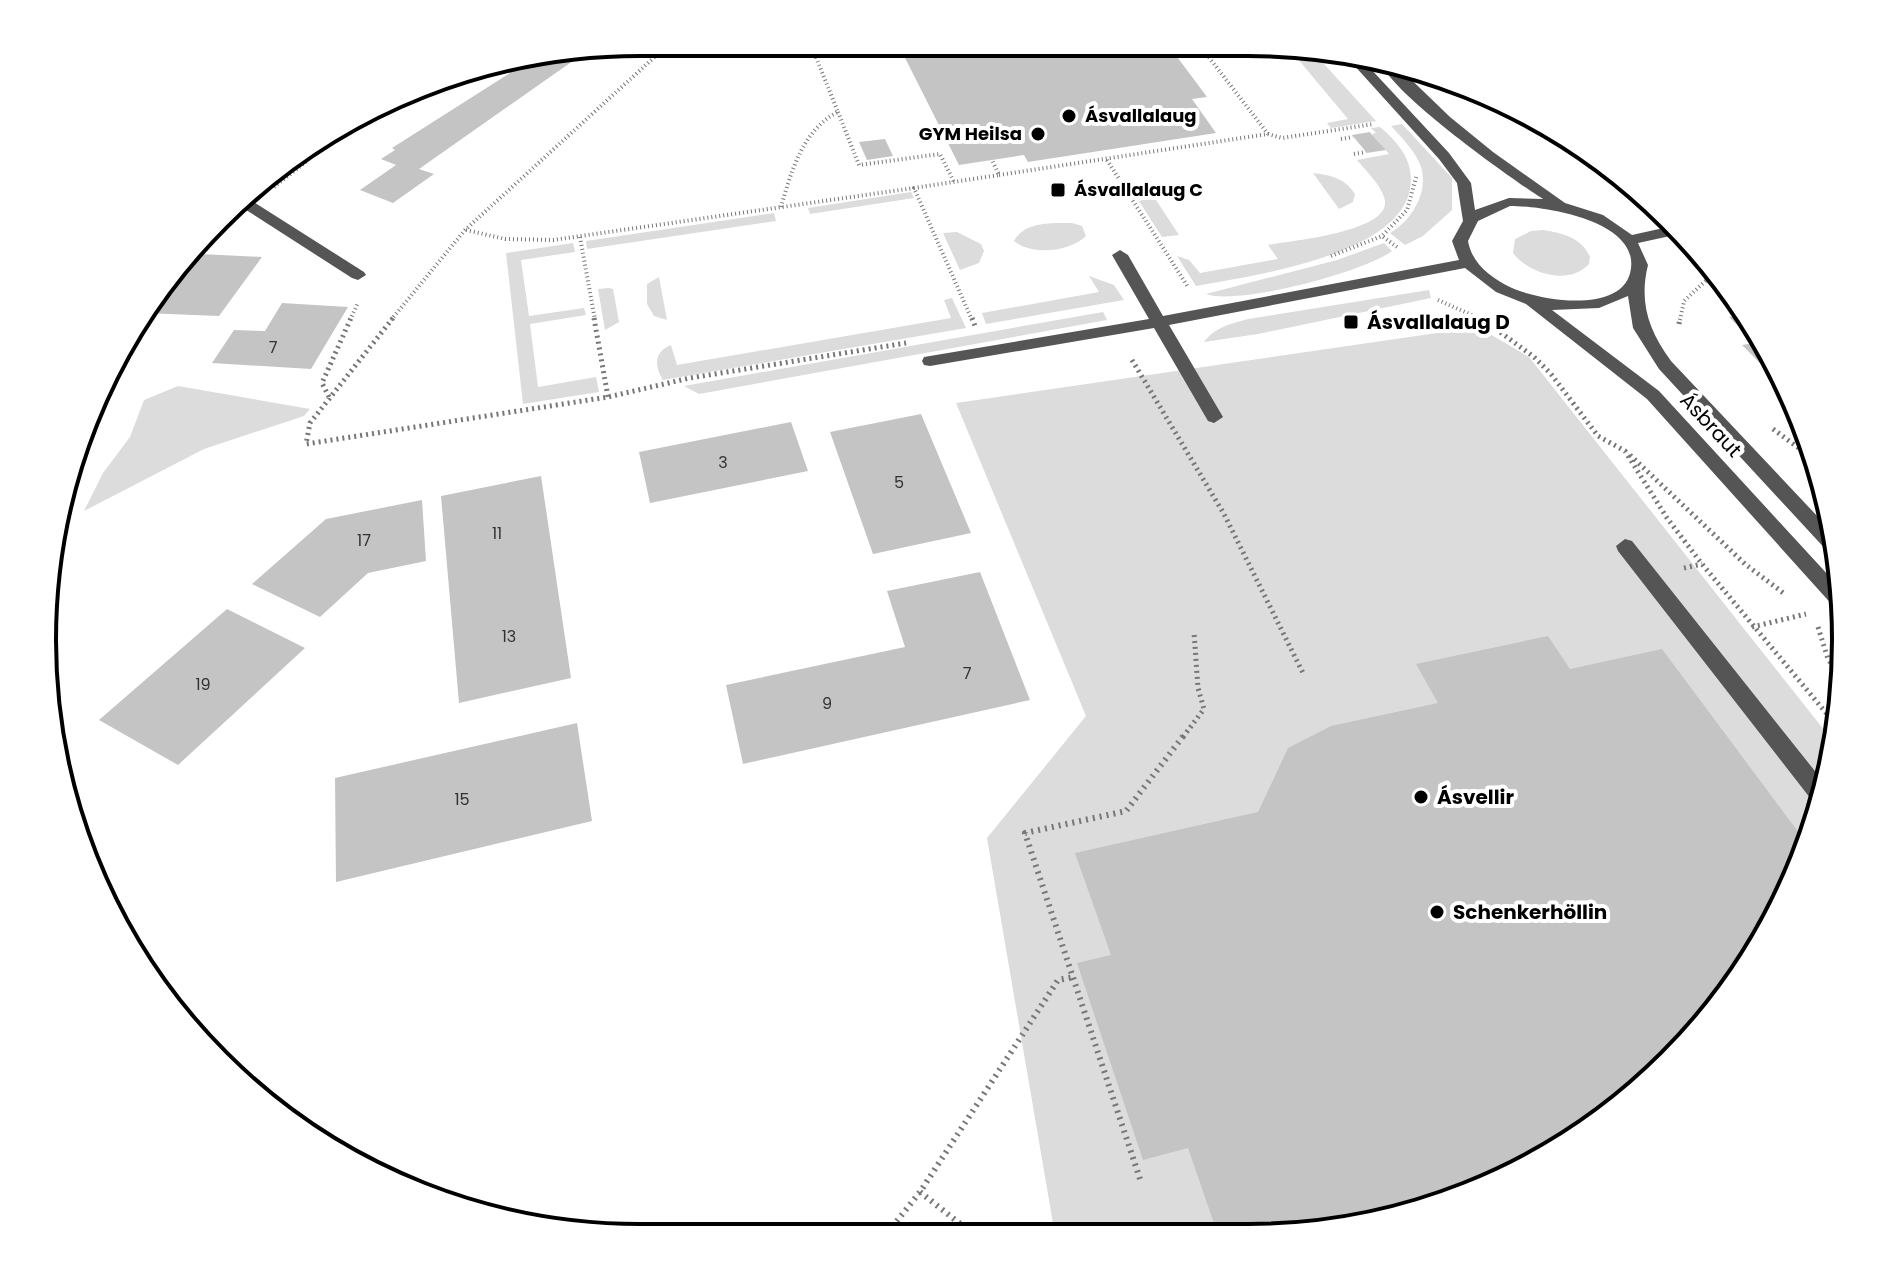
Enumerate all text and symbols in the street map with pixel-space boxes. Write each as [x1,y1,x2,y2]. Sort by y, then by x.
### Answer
place label: Ásvallalaug [1085,103,1197,128]
marker: Ásvallalaug [1060,107,1078,125]
place label: GYM Heilsa [919,121,1022,146]
marker: GYM Heilsa [1029,125,1047,143]
place label: Ásvallalaug C [1074,177,1203,202]
marker: Ásvallalaug C [1049,181,1067,199]
place label: Ásvallalaug D [1367,308,1510,336]
marker: Ásvallalaug D [1342,313,1360,331]
house number: 7 [269,336,278,359]
street label: Ásbraut [1674,387,1748,463]
house number: 3 [718,451,728,474]
house number: 5 [894,471,904,494]
house number: 11 [492,522,502,545]
house number: 17 [357,529,371,552]
house number: 13 [502,625,516,648]
house number: 7 [963,662,972,685]
house number: 19 [195,673,211,696]
house number: 9 [822,692,832,715]
place label: Ásvellir [1437,783,1514,811]
house number: 15 [454,788,470,811]
marker: Ásvellir [1412,788,1430,806]
place label: Schenkerhöllin [1453,898,1607,926]
marker: Schenkerhöllin [1428,903,1446,921]

